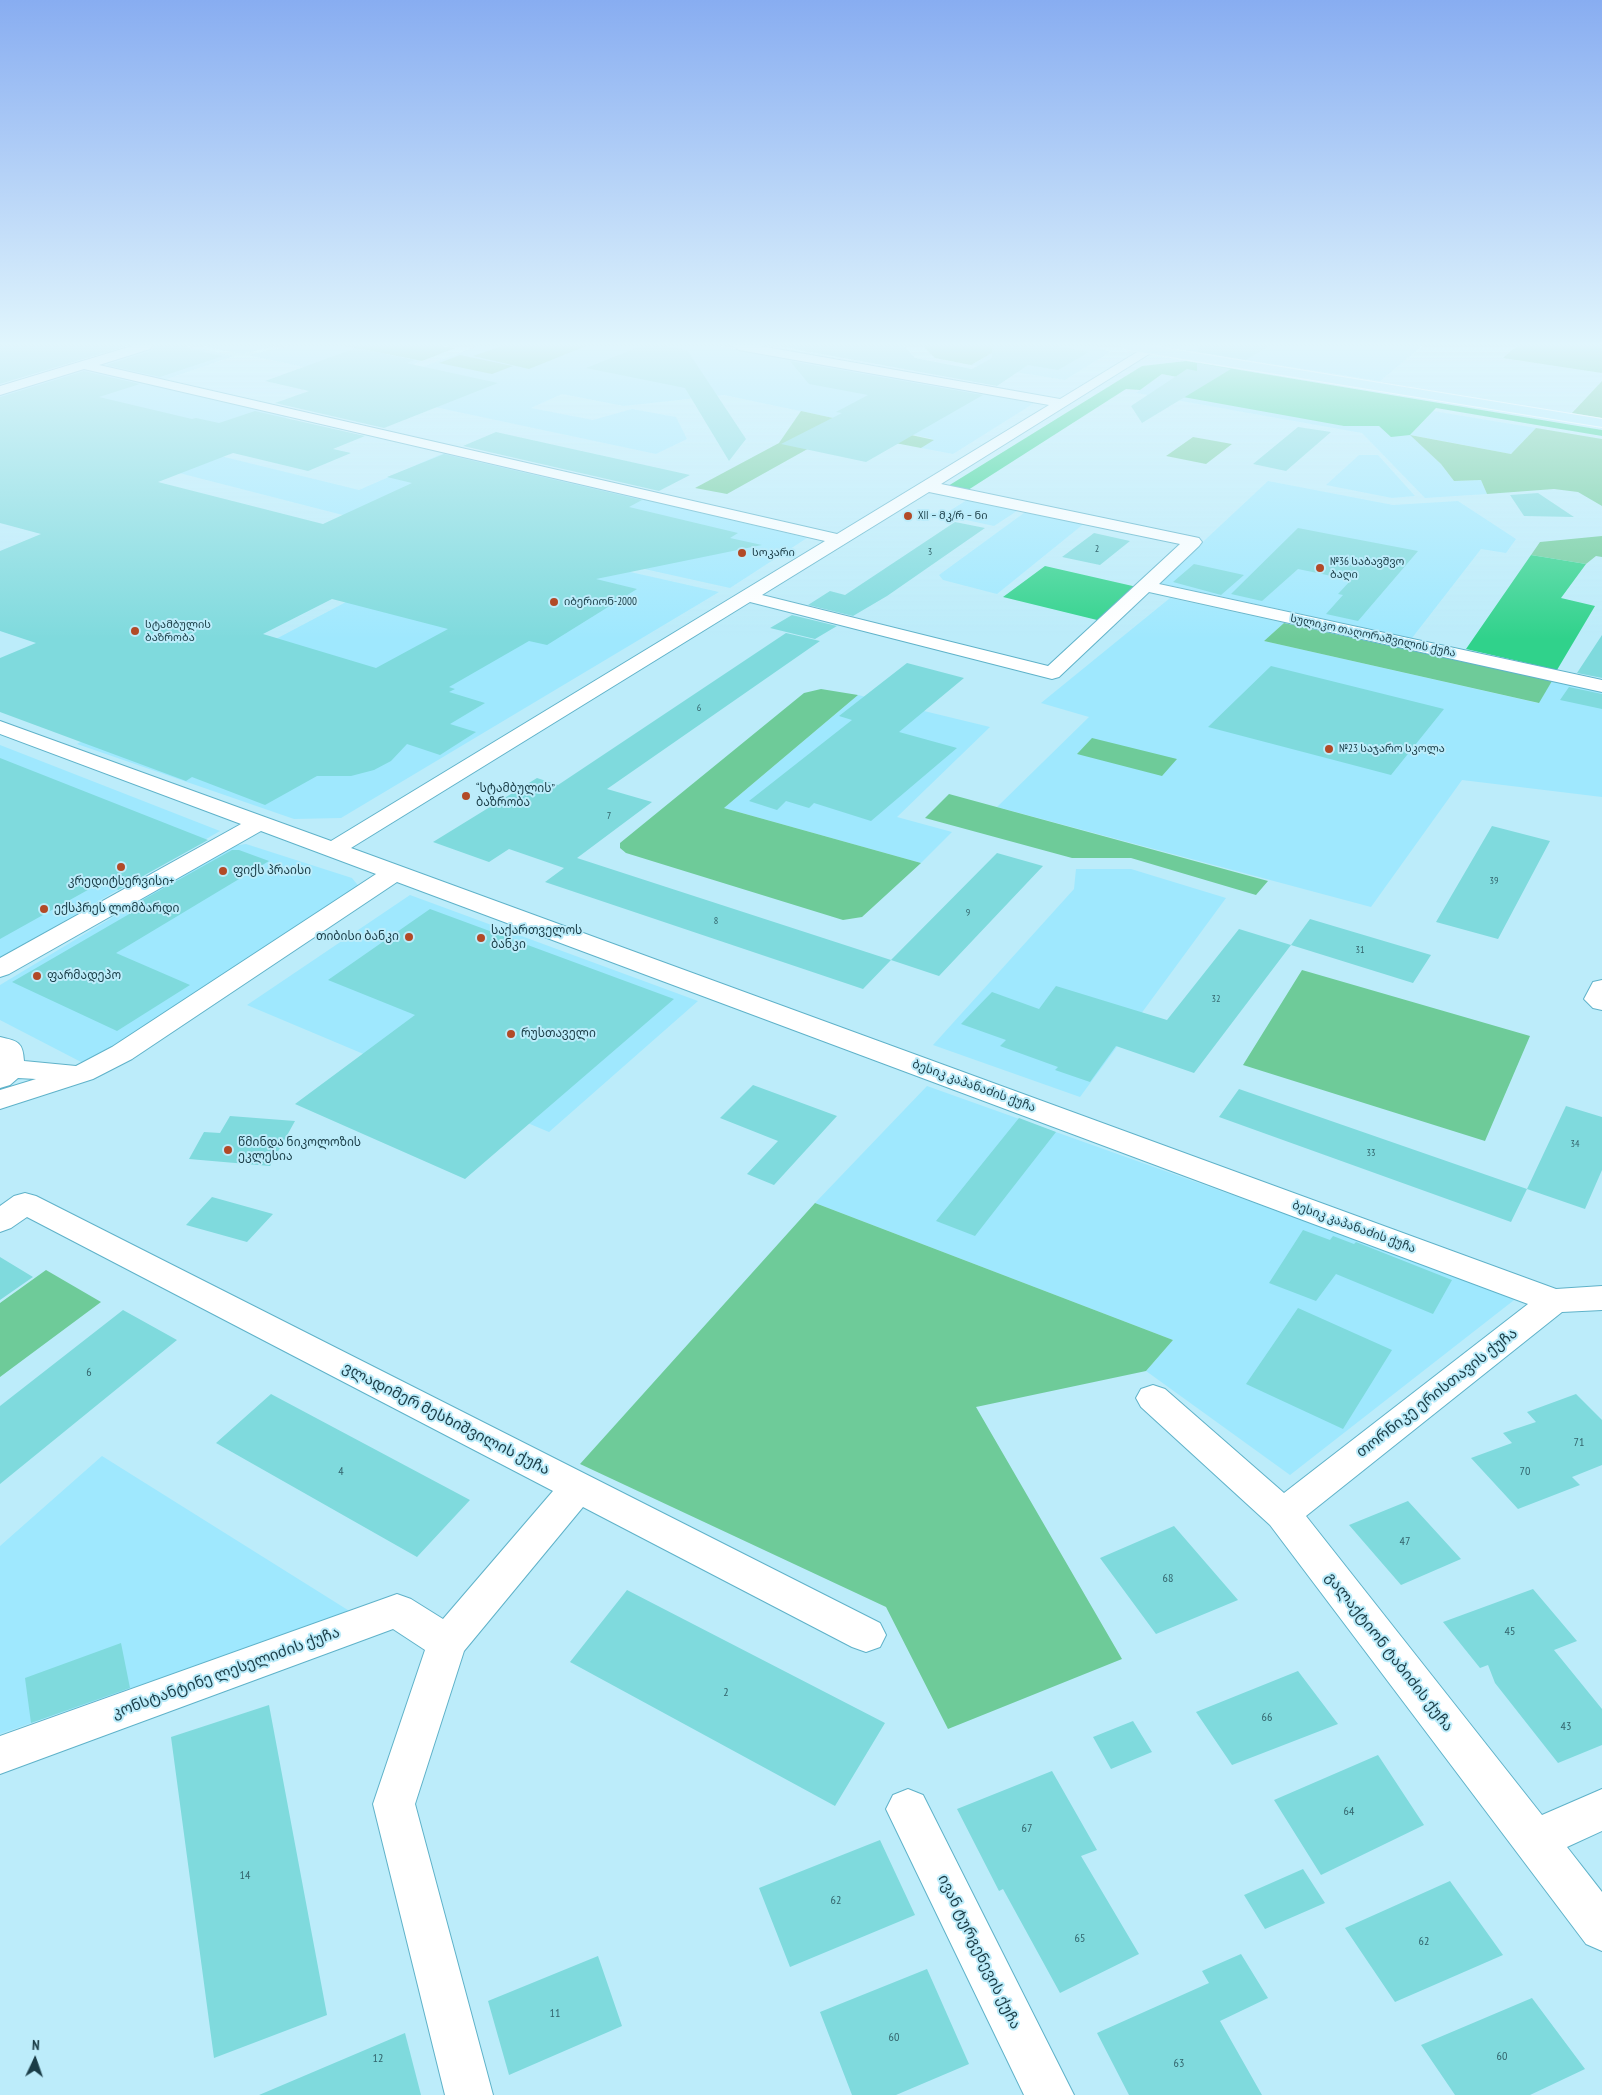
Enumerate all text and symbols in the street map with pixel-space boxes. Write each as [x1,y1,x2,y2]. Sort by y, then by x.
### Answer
place label: XII – მკ/რ – ნი [918,509,988,523]
marker: XII – მკ/რ – ნი [902,510,914,522]
house number: 2 [1095,543,1099,555]
place label: სოკარი [752,546,795,560]
house number: 3 [928,546,932,558]
marker: სოკარი [736,547,748,559]
place label: №36 საბავშვო ბაღი [1330,555,1404,581]
marker: №36 საბავშვო ბაღი [1314,562,1326,574]
place label: იბერიონ-2000 [564,595,637,609]
marker: იბერიონ-2000 [548,596,560,608]
street label: სულიკო თაღორაშვილის ქუჩა [1289,612,1457,660]
place label: სტამბულის ბაზრობა [145,618,211,644]
marker: სტამბულის ბაზრობა [129,625,141,637]
house number: 6 [697,702,701,714]
place label: №23 საჯარო სკოლა [1339,742,1445,756]
marker: №23 საჯარო სკოლა [1323,743,1335,755]
place label: “სტამბულის” ბაზრობა [476,782,555,810]
marker: “სტამბულის” ბაზრობა [460,790,472,802]
house number: 7 [607,810,611,822]
marker: კრედიტსერვისი+ [115,861,127,873]
place label: ფიქს პრაისი [233,864,311,878]
marker: ფიქს პრაისი [217,865,229,877]
place label: კრედიტსერვისი+ [68,875,174,889]
house number: 39 [1490,875,1498,887]
place label: ექსპრეს ლომბარდი [54,902,179,916]
marker: ექსპრეს ლომბარდი [38,903,50,915]
house number: 9 [966,907,970,919]
house number: 8 [714,915,718,927]
place label: საქართველოს ბანკი [491,924,582,952]
place label: თიბისი ბანკი [316,930,399,944]
marker: თიბისი ბანკი [403,931,415,943]
marker: საქართველოს ბანკი [475,932,487,944]
house number: 31 [1356,944,1364,956]
place label: ფარმადეპო [47,969,121,983]
marker: ფარმადეპო [31,970,43,982]
house number: 32 [1212,993,1220,1005]
place label: რუსთაველი [521,1027,596,1041]
marker: რუსთაველი [505,1028,517,1040]
street label: ბესიკ კაპანაძის ქუჩა [910,1057,1038,1115]
place label: წმინდა ნიკოლოზის ეკლესია [238,1136,361,1164]
house number: 34 [1571,1138,1579,1150]
marker: წმინდა ნიკოლოზის ეკლესია [222,1144,234,1156]
house number: 33 [1367,1147,1375,1159]
street label: ბესიკ კაპანაძის ქუჩა [1290,1198,1418,1256]
street label: თორნიკე ერისთავის ქუჩა [1353,1324,1521,1462]
street label: ვლადიმერ მესხიშვილის ქუჩა [339,1359,553,1479]
house number: 6 [86,1366,92,1380]
house number: 71 [1574,1436,1584,1450]
house number: 4 [338,1465,344,1479]
house number: 70 [1520,1465,1530,1479]
house number: 47 [1400,1535,1410,1549]
street label: გალაქტიონ ტაბიძის ქუჩა [1321,1569,1457,1735]
house number: 68 [1163,1572,1173,1586]
street label: კონსტანტინე ლესელიძის ქუჩა [110,1623,342,1723]
house number: 45 [1505,1625,1515,1639]
house number: 2 [723,1686,729,1700]
house number: 66 [1262,1711,1272,1725]
house number: 43 [1561,1720,1571,1734]
house number: 64 [1344,1805,1354,1819]
house number: 67 [1022,1822,1032,1836]
house number: 14 [240,1869,250,1883]
street label: ივან ტურგენევის ქუჩა [934,1872,1024,2032]
house number: 62 [831,1894,841,1908]
house number: 65 [1075,1932,1085,1946]
house number: 62 [1419,1935,1429,1949]
house number: 11 [550,2007,560,2021]
house number: 60 [889,2031,899,2045]
north arrow [10,2035,60,2085]
text: N [32,2036,40,2054]
house number: 60 [1497,2050,1507,2064]
house number: 12 [373,2052,383,2066]
house number: 63 [1174,2057,1184,2071]

